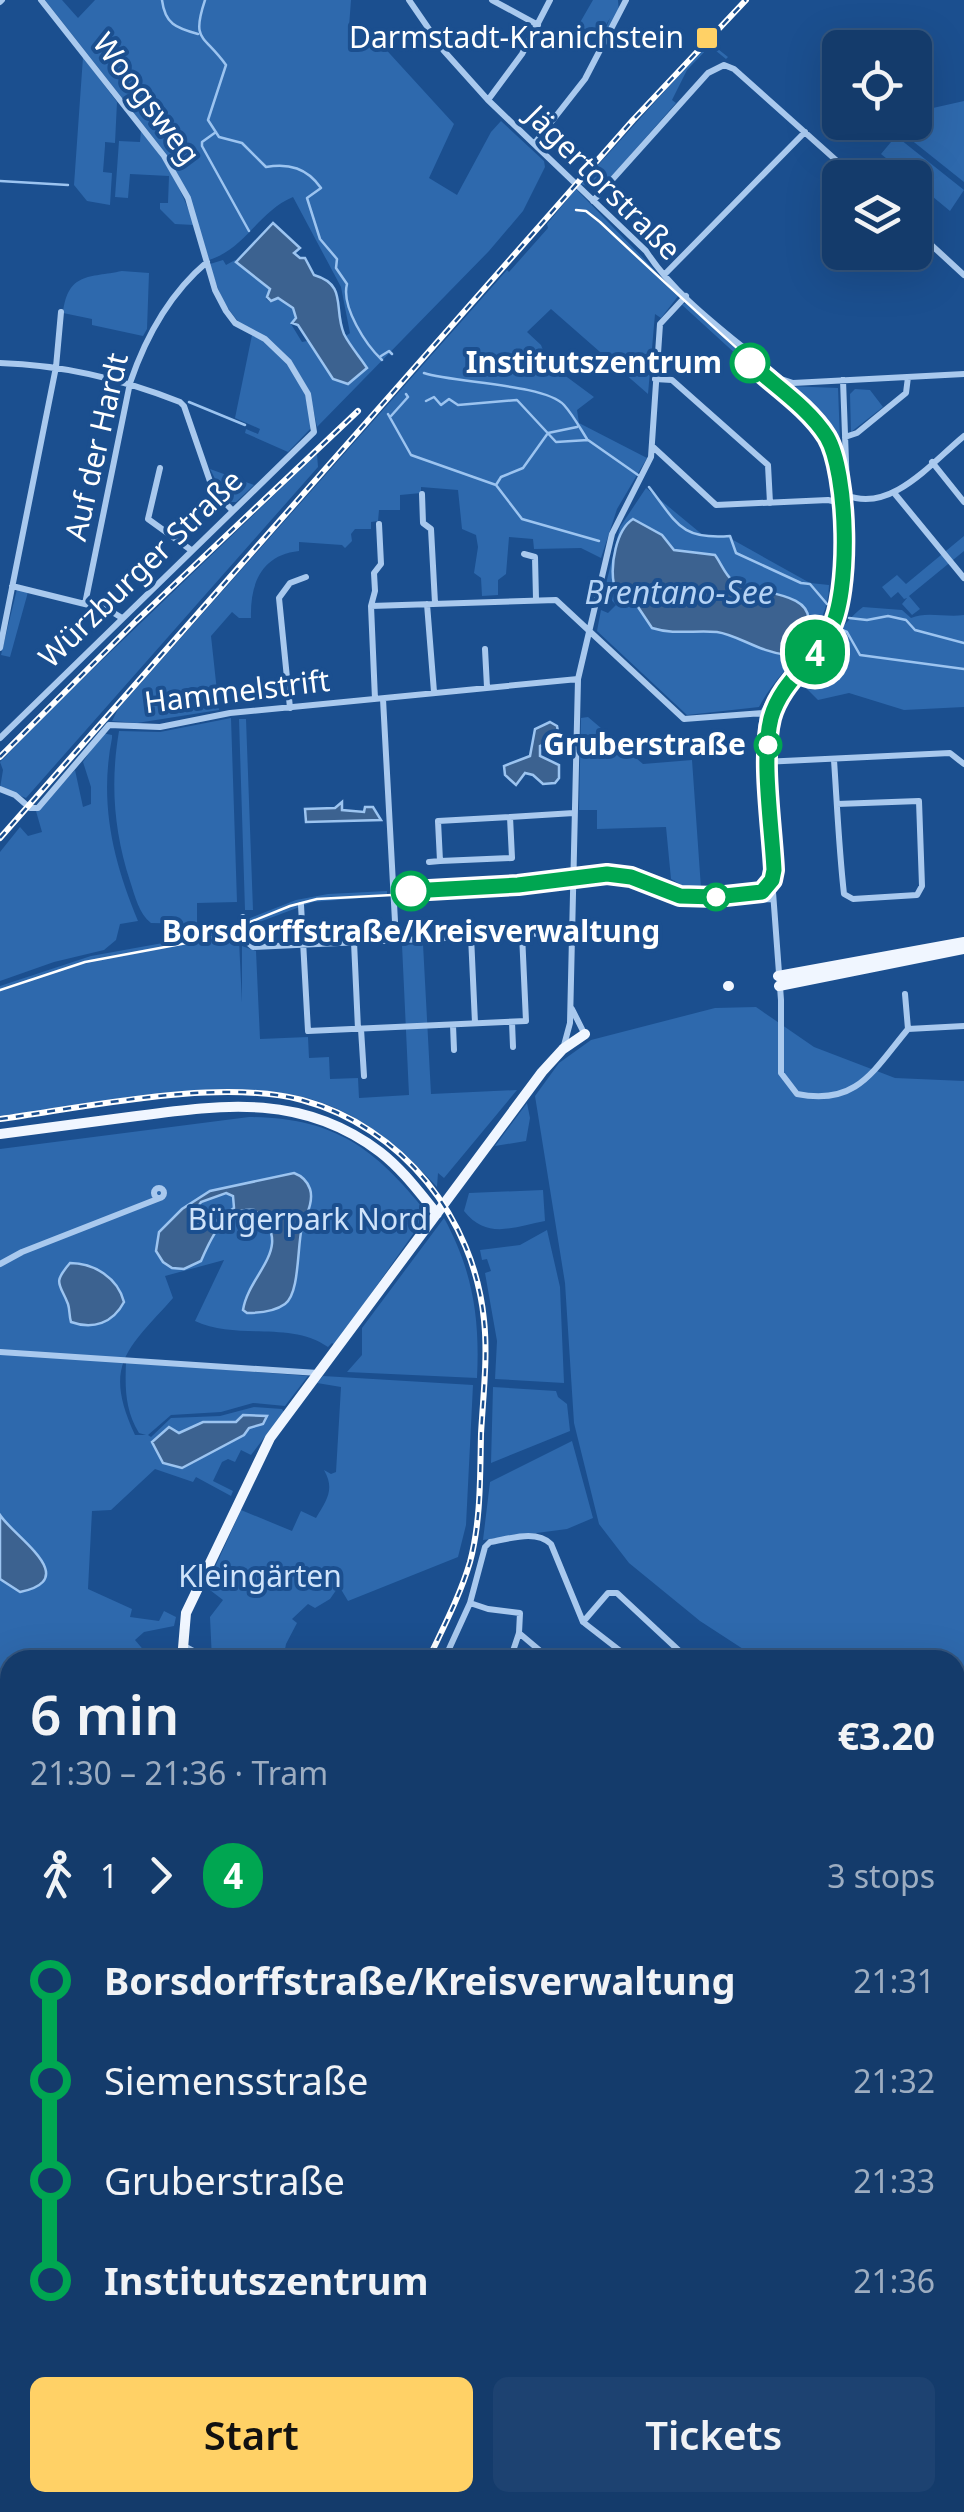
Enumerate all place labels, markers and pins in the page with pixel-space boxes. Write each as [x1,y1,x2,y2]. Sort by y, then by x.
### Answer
place label: Darmstadt-Kranichstein [349,16,684,57]
marker: Darmstadt-Kranichstein [694,25,720,51]
place label: Institutszentrum [466,341,722,382]
marker: Institutszentrum [731,344,769,382]
place label: Gruberstraße [543,723,746,764]
marker: Gruberstraße [755,732,781,758]
marker: Borsdorffstraße/Kreisverwaltung [392,872,430,910]
unlabelled marker [703,884,729,910]
place label: Borsdorffstraße/Kreisverwaltung [162,910,660,951]

